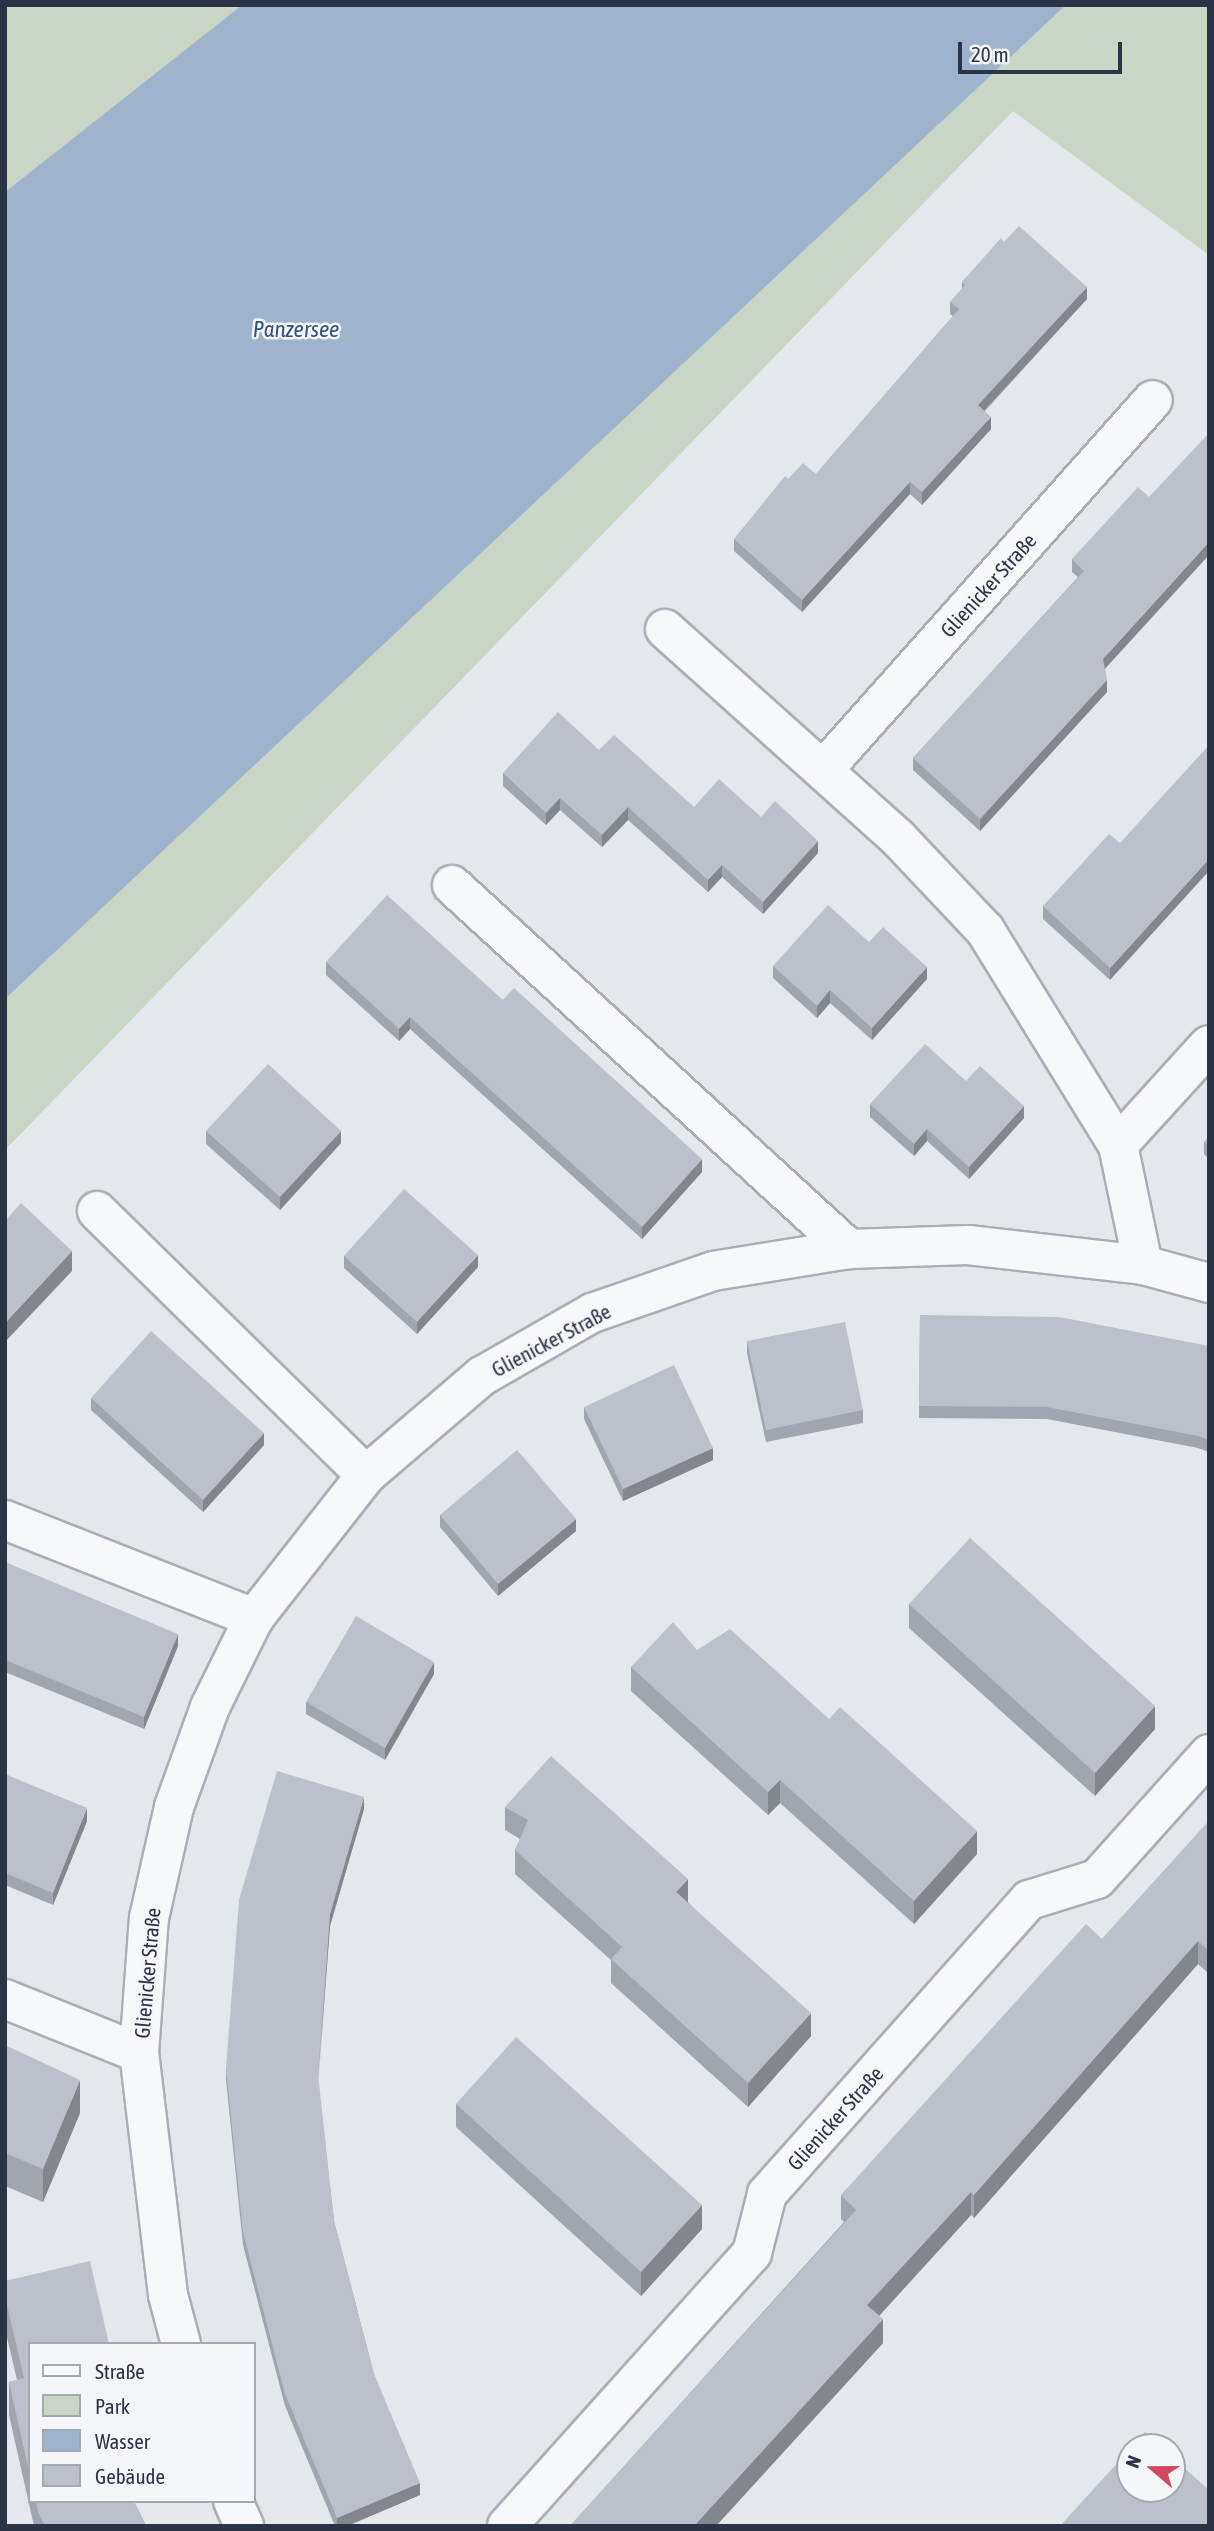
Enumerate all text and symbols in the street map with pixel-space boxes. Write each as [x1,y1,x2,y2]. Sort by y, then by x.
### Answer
scale bar [962,28,1126,72]
text: 20 m [971,42,1009,66]
water label: Panzersee [253,315,339,343]
street label: Glienicker Straße [935,528,1041,642]
street label: Glienicker Straße [487,1298,615,1382]
street label: Glienicker Straße [129,1907,165,2039]
street label: Glienicker Straße [782,2061,888,2175]
legend [28,2342,256,2503]
text: Straße [95,2359,145,2383]
text: Park [95,2394,130,2418]
text: Wasser [95,2429,150,2453]
north arrow [1116,2433,1186,2503]
text: N [1121,2452,1145,2471]
text: Gebäude [95,2464,165,2488]

